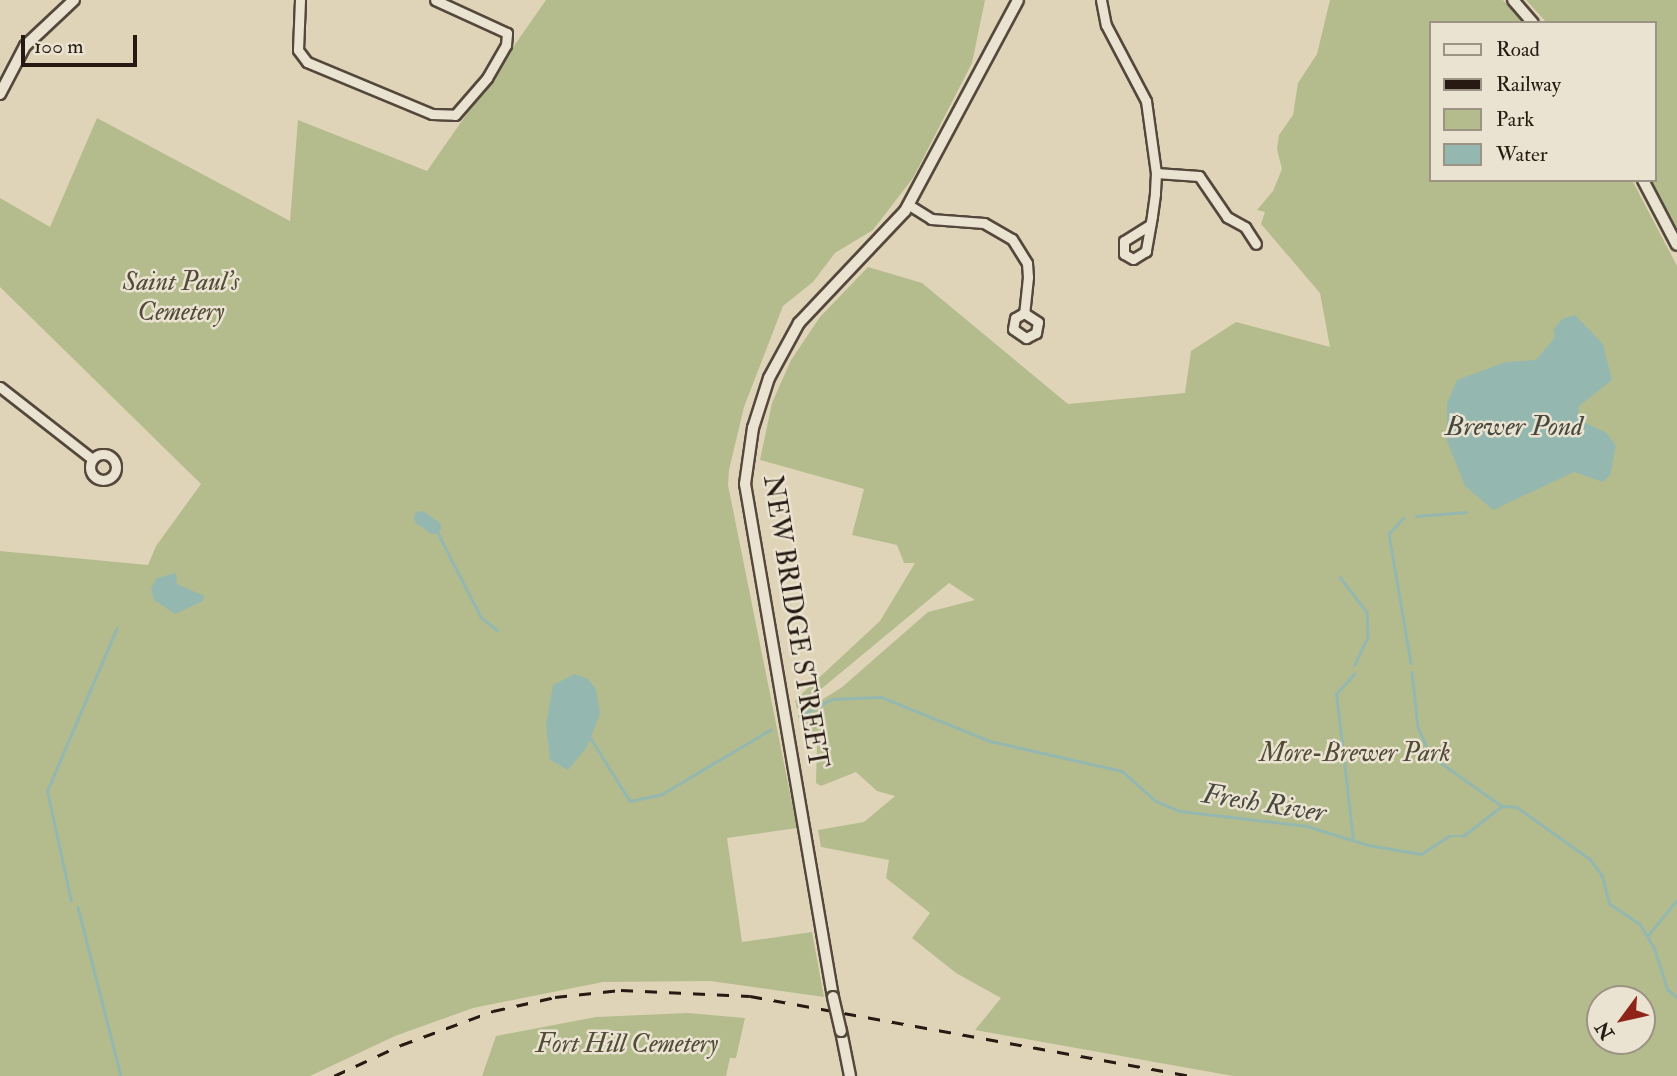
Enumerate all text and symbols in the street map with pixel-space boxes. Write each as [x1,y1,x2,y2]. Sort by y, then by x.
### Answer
scale bar [24,21,140,65]
legend [1428,21,1656,182]
text: 100 m [34,33,84,60]
text: Road [1496,36,1540,63]
text: Railway [1496,71,1561,98]
text: Park [1496,106,1534,133]
text: Water [1496,141,1548,168]
park label: Saint Paul's Cemetery [123,267,239,328]
water label: Brewer Pond [1445,410,1583,444]
street label: NEW BRIDGE STREET [755,473,833,771]
park label: More-Brewer Park [1260,738,1450,770]
water label: Fresh River [1200,778,1328,830]
north arrow [1586,985,1656,1055]
text: N [1590,1017,1620,1044]
park label: Fort Hill Cemetery [536,1029,718,1061]

